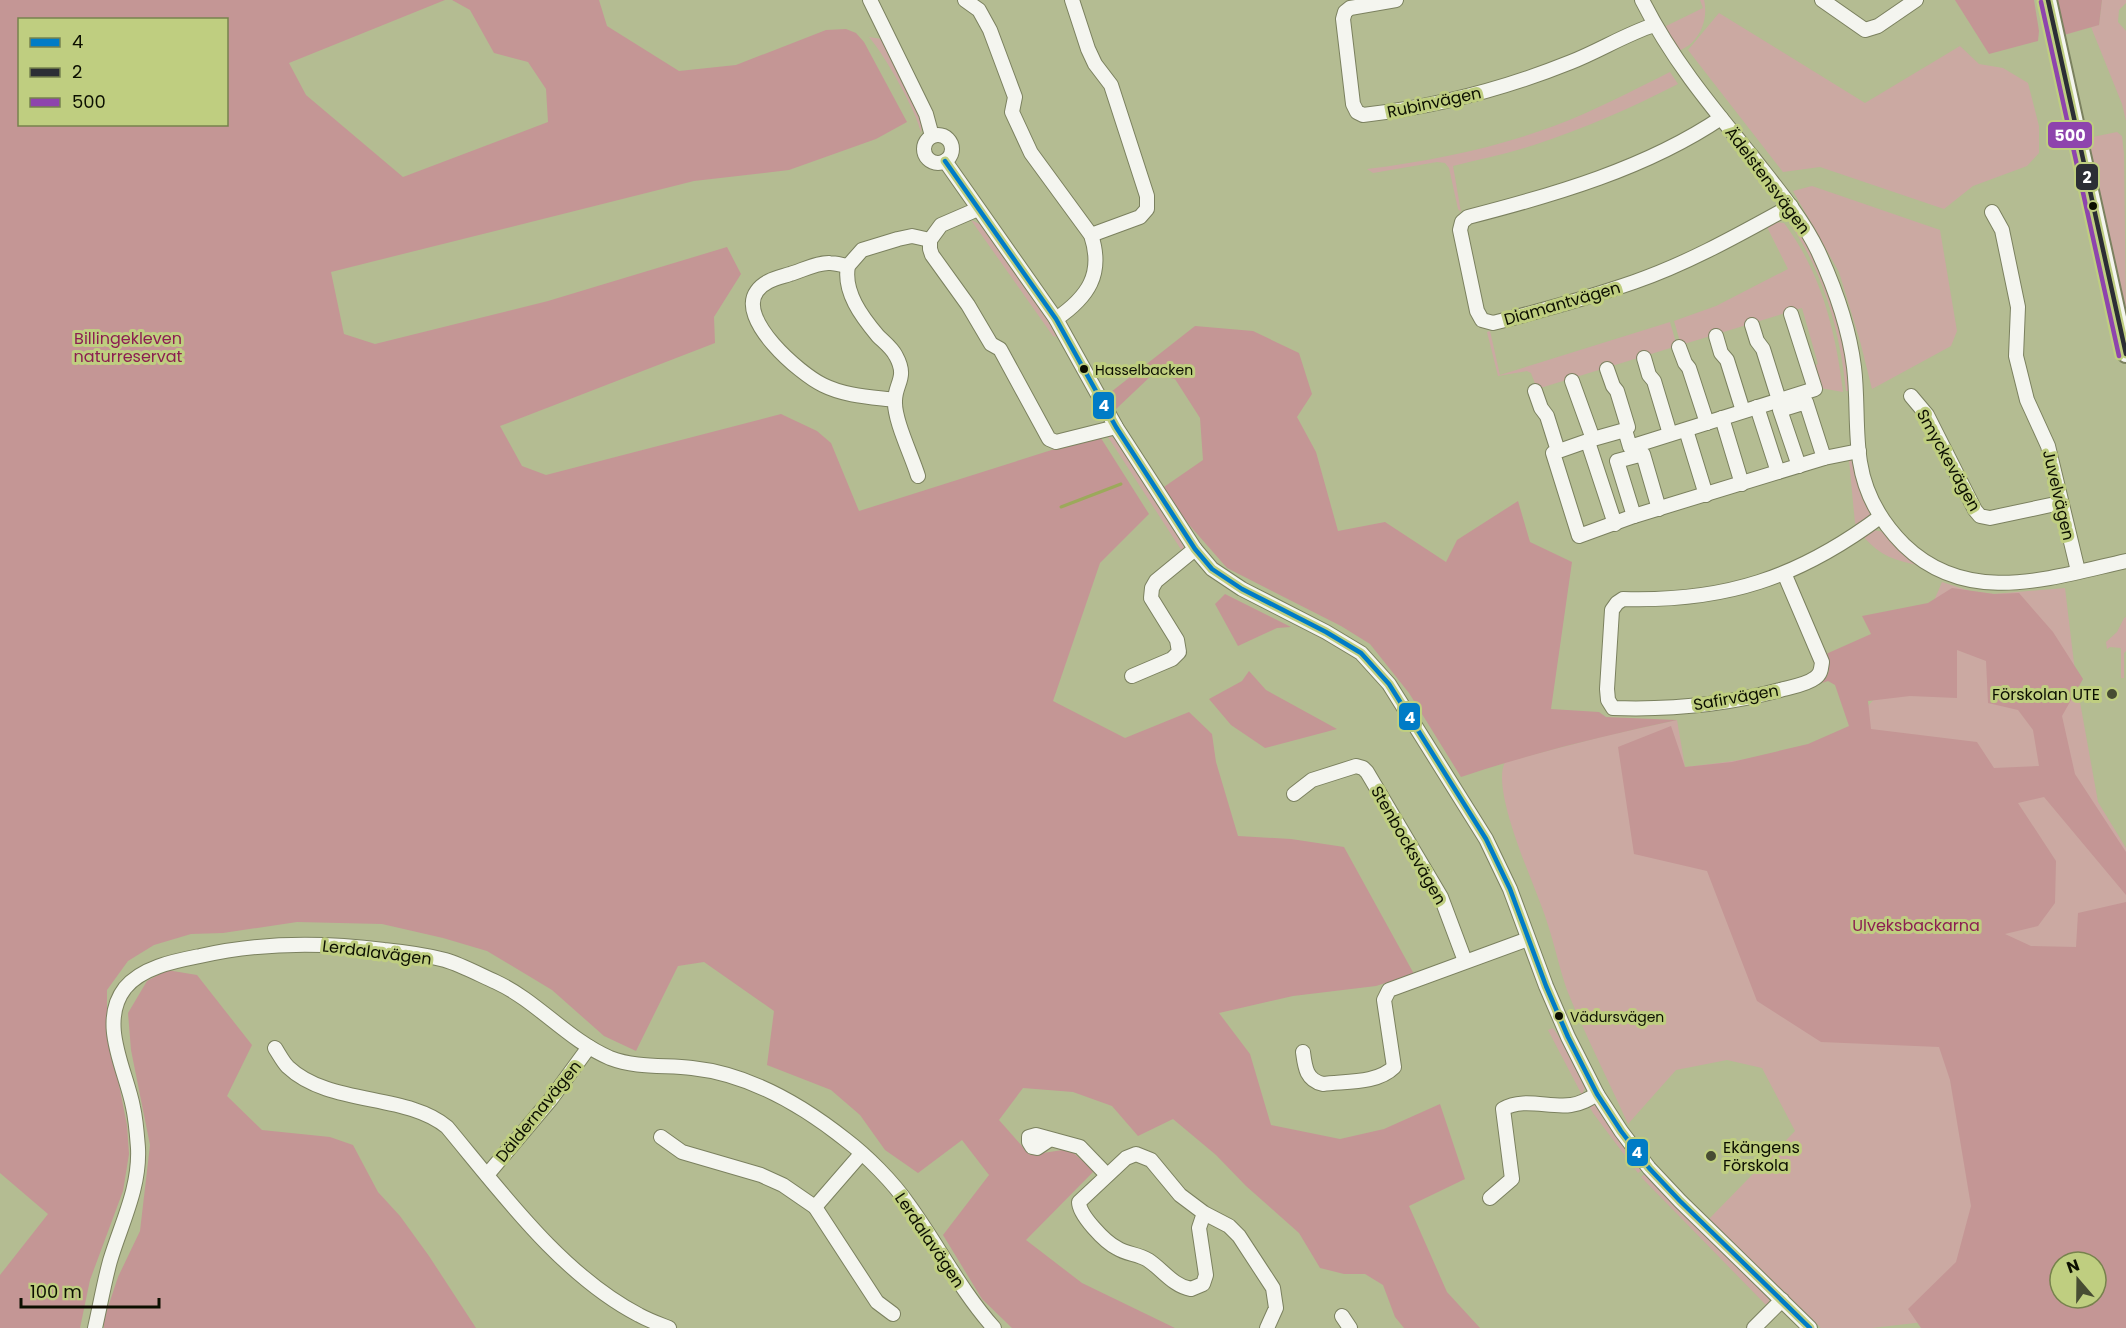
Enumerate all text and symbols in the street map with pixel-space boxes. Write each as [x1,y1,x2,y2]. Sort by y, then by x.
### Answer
legend [18,18,228,126]
text: 4 [72,29,83,54]
text: 2 [72,59,82,84]
street label: Rubinvägen [1385,81,1483,124]
text: 500 [72,89,106,114]
line badge: 500 [2047,121,2093,149]
street label: Ädelstensvägen [1720,122,1816,239]
text: 500 [2054,124,2086,147]
line badge: 2 [2075,163,2099,191]
text: 2 [2082,166,2092,189]
unlabelled marker [2087,200,2099,212]
street label: Diamantvägen [1501,276,1623,331]
park label: Billingekleven naturreservat [74,327,183,368]
place label: Hasselbacken [1095,360,1193,380]
marker: Hasselbacken [1078,363,1090,375]
line badge: 4 [1092,391,1115,420]
text: 4 [1099,394,1110,417]
street label: Smyckevägen [1911,405,1986,515]
street label: Juvelvägen [2037,448,2080,543]
street label: Safirvägen [1692,679,1781,716]
place label: Förskolan UTE [1992,683,2100,706]
marker: Förskolan UTE [2105,687,2119,701]
line badge: 4 [1398,702,1421,731]
text: 4 [1405,706,1416,729]
street label: Stenbocksvägen [1365,782,1452,909]
park label: Ulveksbackarna [1852,914,1980,937]
street label: Lerdalavägen [321,934,433,971]
place label: Vädursvägen [1570,1007,1664,1027]
marker: Vädursvägen [1553,1010,1565,1022]
street label: Däldernavägen [490,1056,587,1167]
place label: Ekängens Förskola [1723,1136,1800,1177]
line badge: 4 [1626,1138,1649,1167]
text: 4 [1632,1141,1643,1164]
marker: Ekängens Förskola [1704,1149,1718,1163]
street label: Lerdalavägen [889,1188,970,1292]
north arrow [2048,1250,2108,1310]
text: N [2063,1254,2083,1279]
scale bar [21,1271,159,1309]
text: 100 m [30,1279,82,1304]

